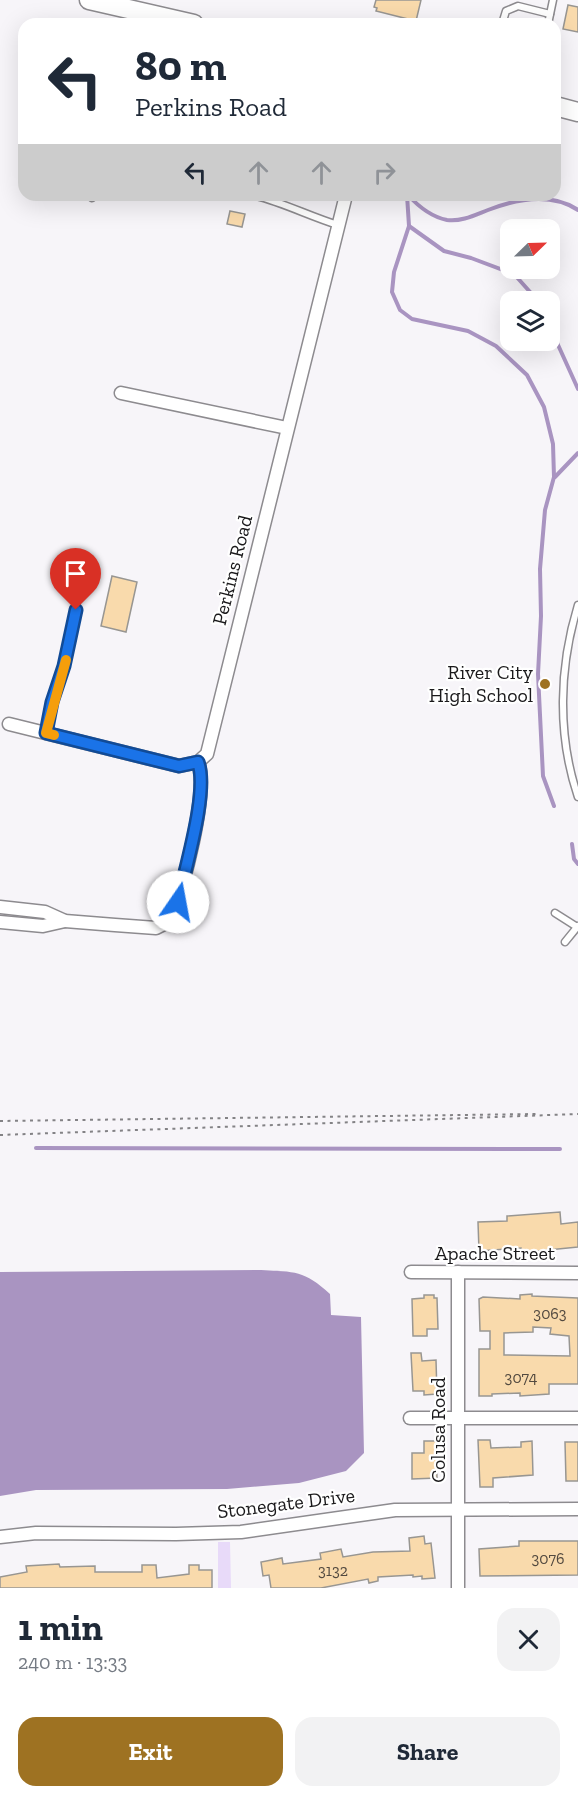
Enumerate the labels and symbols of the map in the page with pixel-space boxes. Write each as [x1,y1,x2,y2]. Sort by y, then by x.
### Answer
north arrow [500,219,560,279]
street label: Perkins Road [207,513,257,627]
pin [50,548,101,610]
place label: River City High School [429,660,534,707]
marker: River City High School [538,677,552,691]
position arrow [146,870,210,934]
street label: Apache Street [435,1241,556,1265]
house number: 3063 [533,1304,567,1323]
house number: 3074 [505,1368,538,1387]
street label: Colusa Road [426,1377,450,1483]
street label: Stonegate Drive [216,1483,356,1523]
house number: 3076 [531,1549,565,1568]
house number: 3132 [318,1561,348,1580]

